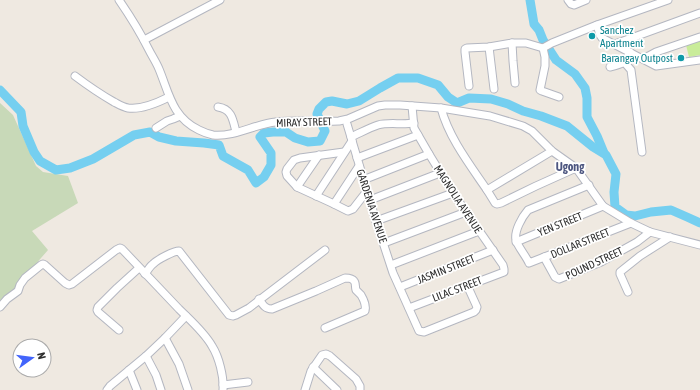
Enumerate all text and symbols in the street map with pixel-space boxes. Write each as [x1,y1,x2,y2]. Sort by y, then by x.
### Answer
place label: Sanchez Apartment [600,24,643,49]
marker: Sanchez Apartment [587,31,597,41]
place label: Barangay Outpost [601,52,673,64]
marker: Barangay Outpost [676,53,686,63]
street label: MIRAY STREET [276,115,332,129]
district label: Ugong [556,160,585,174]
street label: MAGNOLIA AVENUE [432,163,485,235]
street label: GARDENIA AVENUE [354,168,390,245]
street label: YEN STREET [536,210,584,238]
street label: DOLLAR STREET [549,226,611,260]
street label: POUND STREET [564,244,625,281]
street label: JASMIN STREET [416,252,477,286]
street label: LILAC STREET [430,274,484,304]
north arrow [12,338,52,378]
text: N [35,351,48,360]

